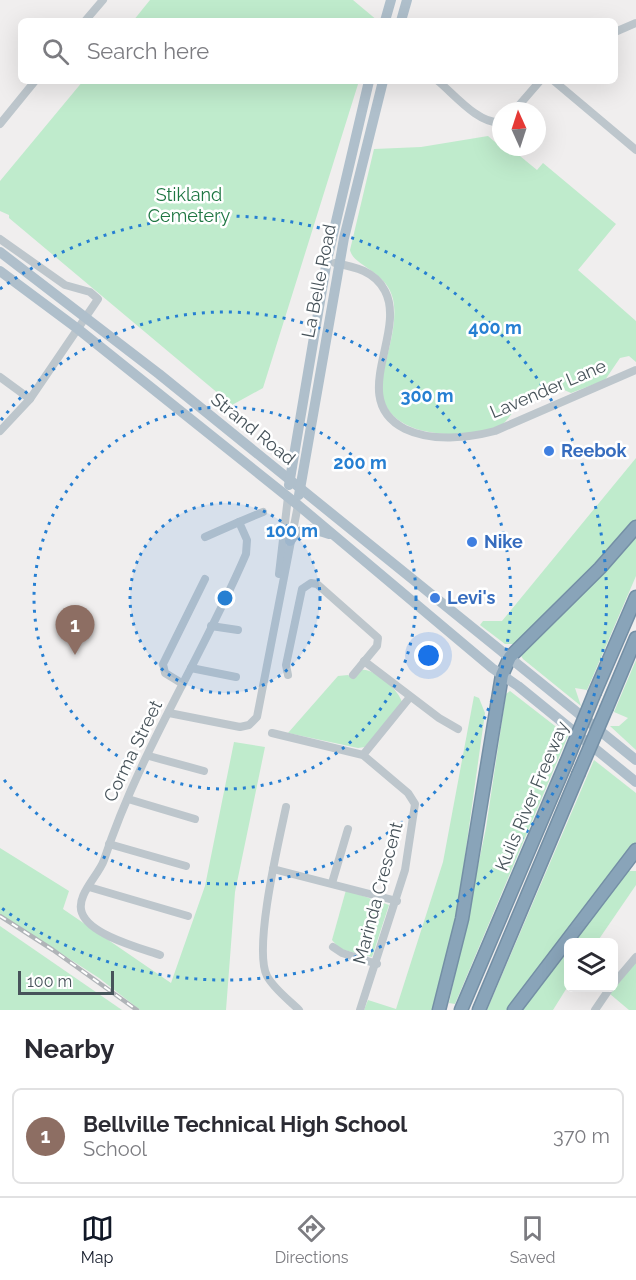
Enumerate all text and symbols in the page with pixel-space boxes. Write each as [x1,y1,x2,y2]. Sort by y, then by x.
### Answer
search box [18,18,618,84]
icon: search [39,35,72,68]
text: Search here [87,38,209,64]
north arrow [492,102,546,156]
park label: Stikland Cemetery [148,184,230,226]
street label: La Belle Road [297,222,340,340]
text: 400 m [468,317,522,338]
street label: Lavender Lane [487,354,609,422]
text: 300 m [400,385,454,406]
street label: Strand Road [207,388,300,469]
place label: Reebok [561,440,628,461]
marker: Reebok [542,444,556,458]
text: 200 m [333,452,387,473]
text: 100 m [266,520,318,541]
place label: Nike [484,531,523,552]
marker: Nike [465,535,479,549]
place label: Levi's [447,587,495,608]
centre of rings [215,588,235,608]
marker: Levi's [428,591,442,605]
pin: 1 [56,606,94,655]
your location [414,641,443,670]
street label: Corma Street [99,697,166,805]
street label: Kuils River Freeway [491,718,573,874]
street label: Marinda Crescent [348,820,407,966]
map controls [564,938,618,992]
button: layers [564,938,618,992]
scale bar [18,968,114,996]
text: 100 m [27,972,72,991]
text: Nearby [24,1034,114,1064]
text: Bellville Technical High School [83,1111,407,1137]
text: 1 [41,1124,50,1148]
text: 370 m [553,1124,610,1148]
text: School [83,1137,147,1161]
tab: Map [81,1212,114,1267]
tab: Directions [275,1212,349,1267]
tab: Saved [510,1212,555,1267]

